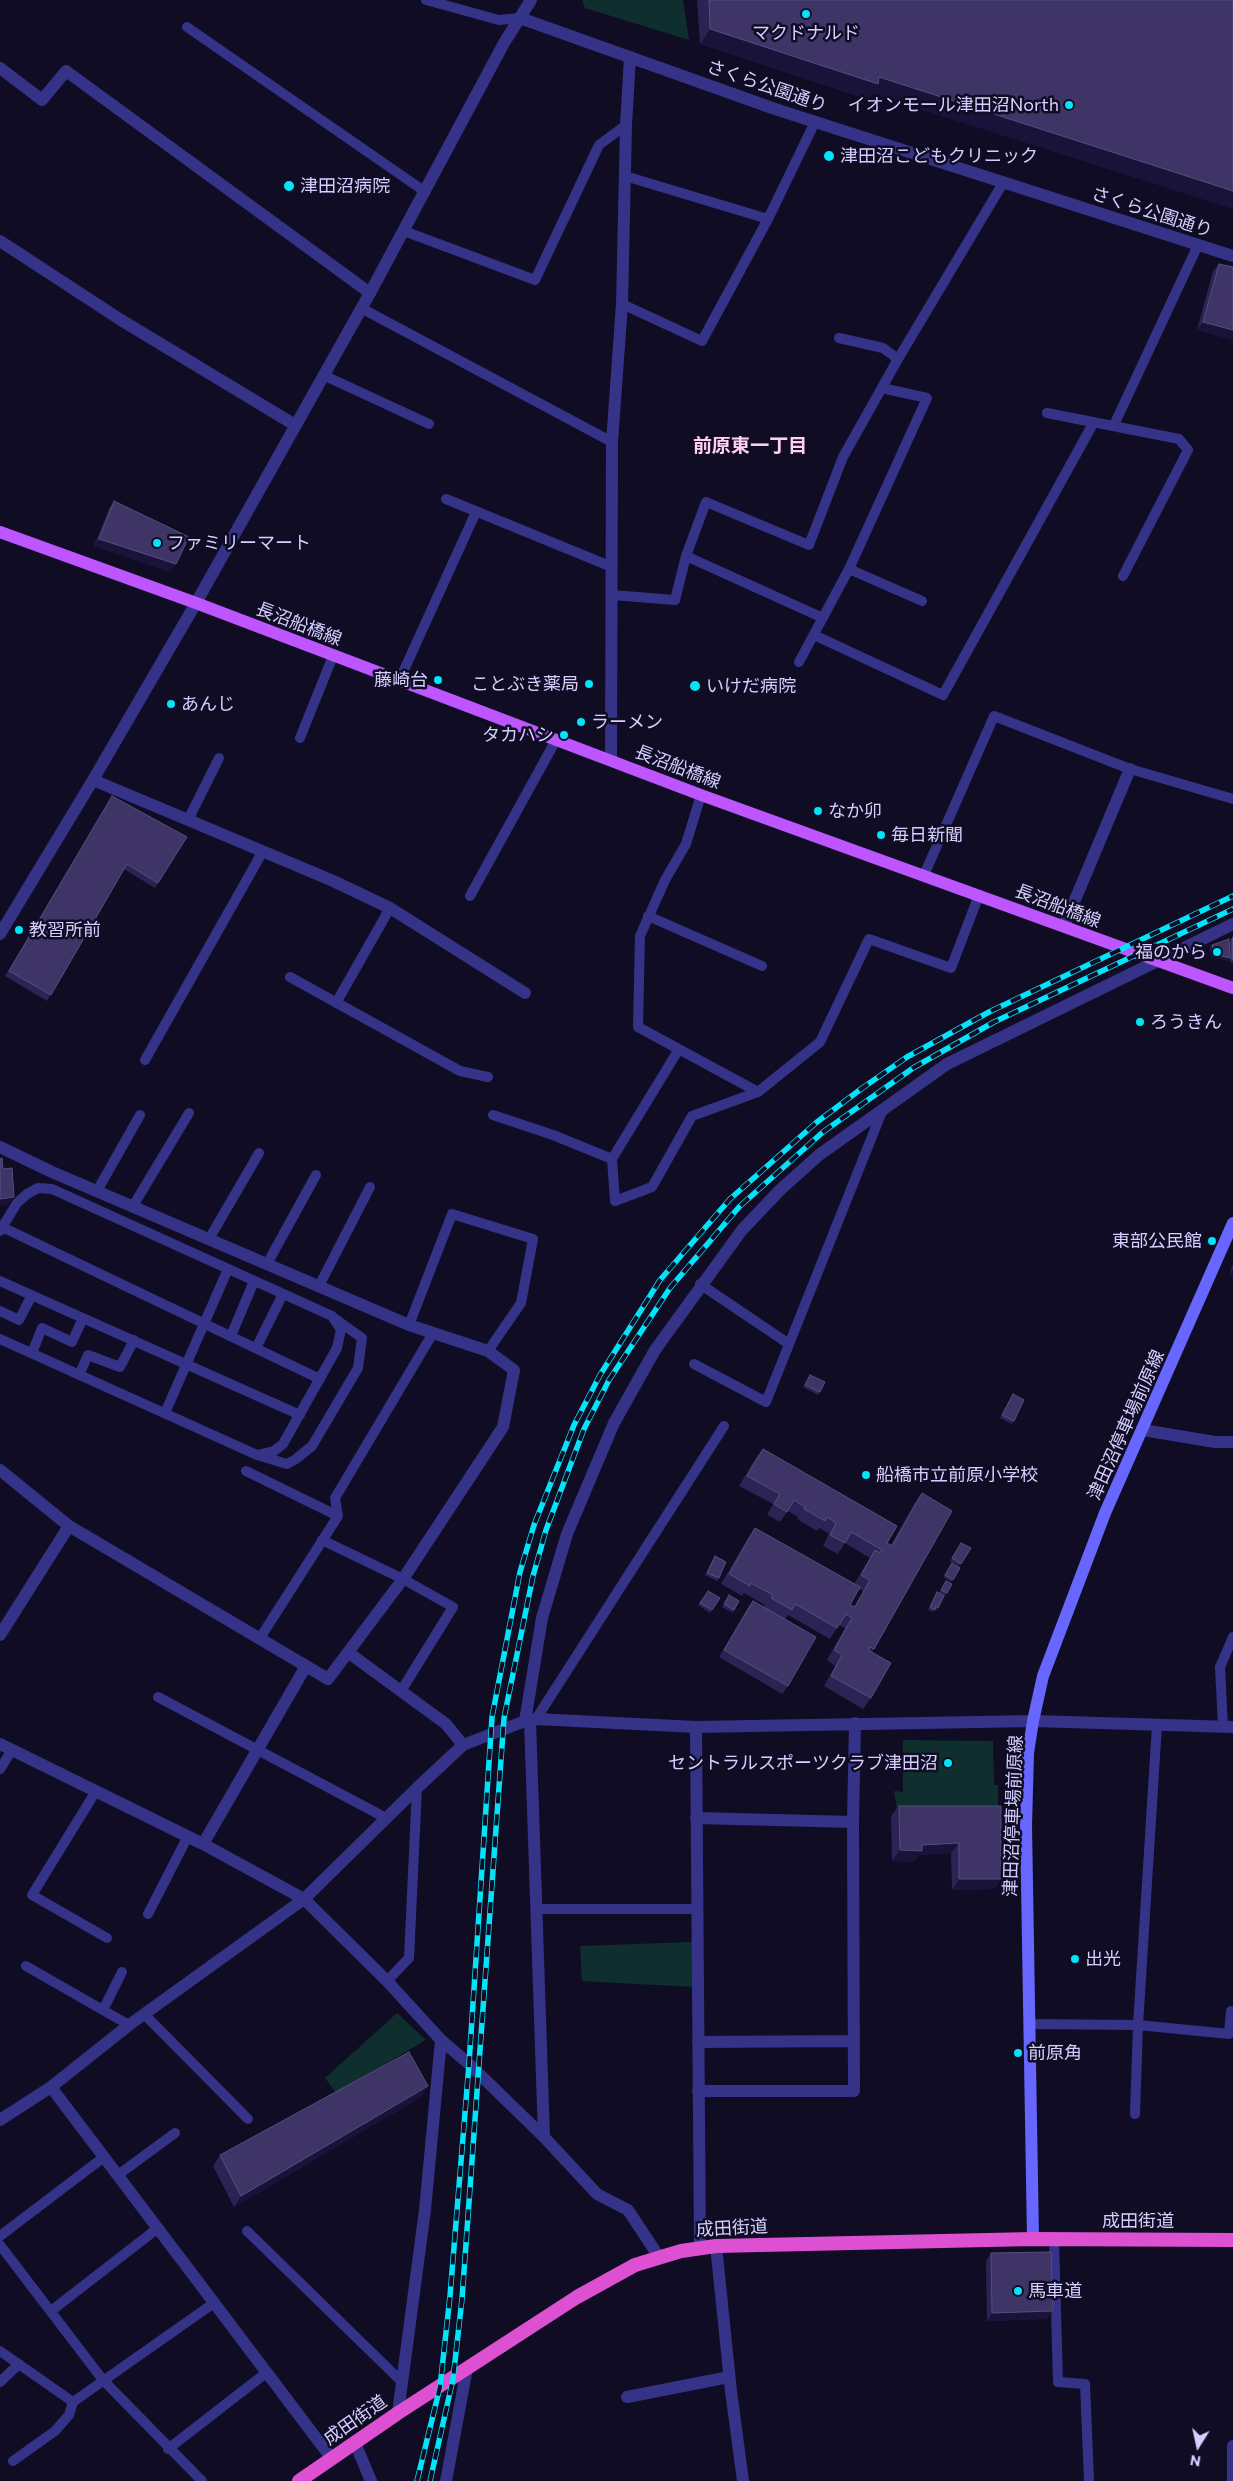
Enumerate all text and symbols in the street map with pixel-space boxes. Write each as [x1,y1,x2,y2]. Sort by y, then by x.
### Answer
marker: マクドナルド [800,8,812,20]
place label: マクドナルド [752,22,860,44]
street label: さくら公園通り [704,55,830,117]
place label: イオンモール津田沼North [848,94,1059,116]
marker: イオンモール津田沼North [1063,99,1075,111]
place label: 津田沼こどもクリニック [840,145,1038,167]
marker: 津田沼こどもクリニック [822,149,836,163]
place label: 津田沼病院 [300,175,390,197]
marker: 津田沼病院 [282,179,296,193]
street label: さくら公園通り [1089,182,1215,242]
district label: 前原東一丁目 [693,435,807,457]
place label: ファミリーマート [167,532,311,554]
marker: ファミリーマート [151,537,163,549]
street label: 長沼船橋線 [253,598,345,650]
place label: 藤崎台 [374,669,428,691]
place label: ことぶき薬局 [471,673,579,695]
marker: 藤崎台 [432,674,444,686]
place label: いけだ病院 [706,675,796,697]
marker: ことぶき薬局 [583,678,595,690]
marker: いけだ病院 [688,679,702,693]
place label: あんじ [181,693,235,715]
marker: あんじ [165,698,177,710]
place label: ラーメン [591,711,663,733]
marker: ラーメン [575,716,587,728]
place label: タカハシ [482,724,554,746]
marker: タカハシ [558,729,570,741]
street label: 長沼船橋線 [632,741,724,793]
place label: なか卯 [828,800,882,822]
marker: なか卯 [812,805,824,817]
place label: 毎日新聞 [891,824,963,846]
marker: 毎日新聞 [875,829,887,841]
street label: 長沼船橋線 [1012,880,1104,932]
place label: 教習所前 [29,919,101,941]
marker: 教習所前 [13,924,25,936]
place label: 福のから [1135,941,1207,963]
marker: 福のから [1211,946,1223,958]
place label: ろうきん [1150,1011,1222,1033]
marker: ろうきん [1134,1016,1146,1028]
place label: 東部公民館 [1112,1230,1202,1252]
marker: 東部公民館 [1206,1235,1218,1247]
street label: 津田沼停車場前原線 [1083,1347,1169,1503]
place label: 船橋市立前原小学校 [876,1464,1038,1486]
marker: 船橋市立前原小学校 [860,1469,872,1481]
street label: 津田沼停車場前原線 [999,1735,1027,1897]
place label: セントラルスポーツクラブ津田沼 [668,1752,938,1774]
marker: セントラルスポーツクラブ津田沼 [942,1757,954,1769]
place label: 出光 [1085,1948,1121,1970]
marker: 出光 [1069,1953,1081,1965]
place label: 前原角 [1028,2042,1082,2064]
marker: 前原角 [1012,2047,1024,2059]
street label: 成田街道 [1102,2210,1174,2232]
street label: 成田街道 [695,2215,769,2241]
place label: 馬車道 [1028,2280,1082,2302]
marker: 馬車道 [1012,2285,1024,2297]
street label: 成田街道 [319,2391,391,2449]
north arrow [1173,2421,1223,2471]
text: N [1189,2452,1202,2471]

